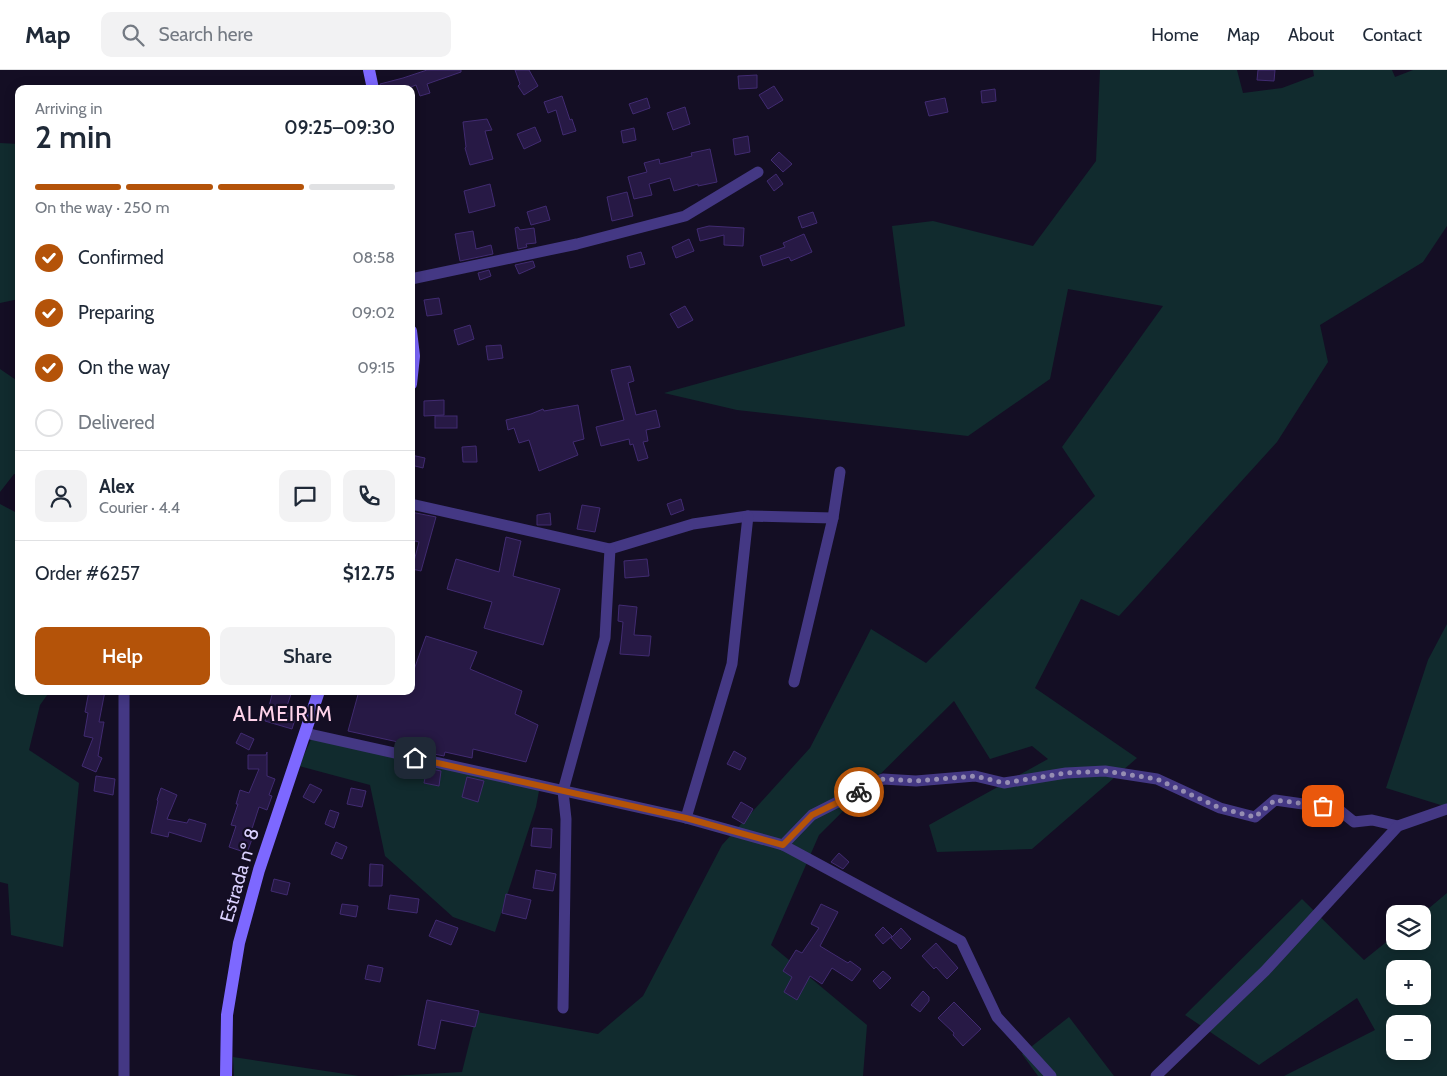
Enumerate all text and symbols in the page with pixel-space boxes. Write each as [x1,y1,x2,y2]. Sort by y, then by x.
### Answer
search box [101,12,451,57]
text: Map [25,20,71,49]
icon: search [119,21,147,49]
text: Search here [159,23,253,46]
text: Home [1151,24,1199,46]
text: Map [1227,24,1260,46]
text: About [1288,24,1334,46]
text: Contact [1362,24,1422,46]
text: Arriving in [35,99,102,118]
text: 09:25–09:30 [284,116,395,139]
text: 2 min [35,117,112,156]
text: On the way · 250 m [35,198,169,217]
icon: check [35,244,63,272]
text: Confirmed [78,246,164,269]
text: 08:58 [352,248,395,267]
icon: check [35,299,63,327]
text: Preparing [78,301,154,324]
text: 09:02 [352,303,395,322]
icon: check [35,354,63,382]
text: On the way [78,356,170,379]
text: 09:15 [358,358,395,377]
text: Delivered [78,411,155,434]
button: person [35,470,87,522]
button: chat [279,470,331,522]
button: phone [343,470,395,522]
text: Alex [99,475,135,498]
text: Courier · 4.4 [99,498,180,517]
text: Order #6257 [35,562,140,585]
text: $12.75 [343,562,395,585]
button: Help [35,627,210,685]
button: Share [220,627,395,685]
district label: ALMEIRIM [233,701,333,726]
pin [394,737,436,779]
icon: home [401,744,429,772]
courier [834,767,884,817]
icon: bike [845,778,873,806]
pin [1302,785,1344,827]
icon: bag [1309,792,1337,820]
street label: Estrada nº 8 [215,825,264,925]
map controls [1386,905,1431,1060]
button: layers [1386,905,1431,950]
button: + [1386,960,1431,1005]
button: − [1386,1015,1431,1060]

